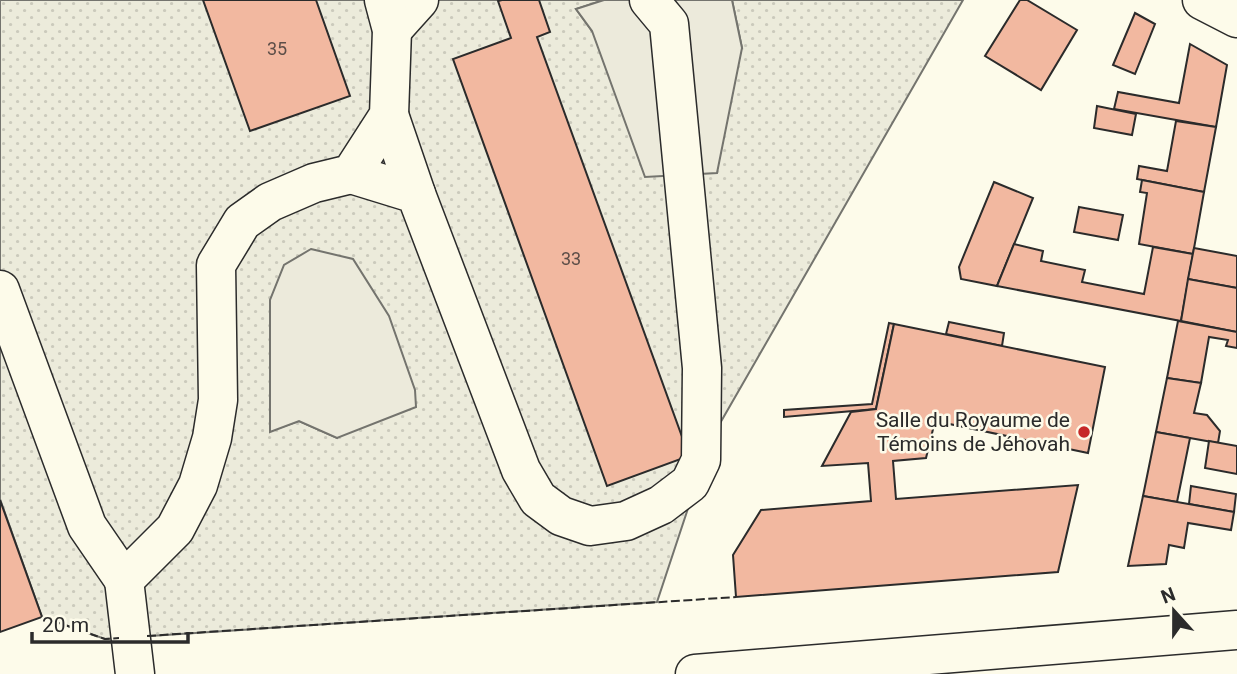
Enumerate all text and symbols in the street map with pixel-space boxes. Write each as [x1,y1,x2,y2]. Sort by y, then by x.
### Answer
house number: 35 [267,38,287,59]
house number: 33 [561,248,581,269]
place label: Salle du Royaume de Témoins de Jéhovah [876,408,1070,456]
marker: Salle du Royaume de Témoins de Jéhovah [1076,424,1092,440]
north arrow [1139,576,1209,646]
text: N [1158,582,1178,609]
scale bar [32,600,187,644]
text: 20 m [42,613,89,637]

